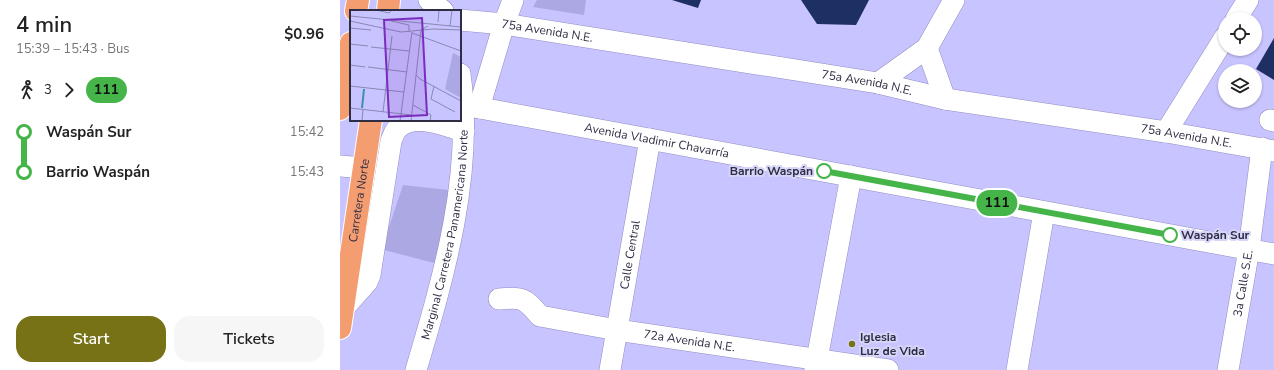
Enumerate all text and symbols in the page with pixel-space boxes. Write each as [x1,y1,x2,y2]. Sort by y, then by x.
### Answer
text: 4 min [16,10,72,40]
inset map [350,10,461,121]
map controls [1218,12,1262,108]
button: locate [1218,12,1262,56]
street label: 75a Avenida N.E. [500,16,594,46]
text: $0.96 [284,24,324,44]
text: 15:39 – 15:43 · Bus [16,40,130,58]
button: layers [1218,64,1262,108]
street label: 75a Avenida N.E. [820,66,914,99]
icon: walk [16,79,38,101]
icon: forward [58,79,80,101]
text: 111 [94,80,119,99]
text: 3 [44,81,52,99]
street label: Avenida Vladimir Chavarría [583,119,730,162]
street label: 75a Avenida N.E. [1140,120,1233,151]
text: Waspán Sur [46,122,131,142]
text: 15:42 [290,123,324,141]
street label: Marginal Carretera Panamericana Norte [417,130,472,342]
street label: Carretera Norte [345,158,373,243]
text: Barrio Waspán [46,162,150,182]
text: 15:43 [290,163,324,181]
place label: Barrio Waspán [730,163,813,179]
marker: Barrio Waspán [816,163,832,179]
line badge: 111 [974,190,1020,216]
text: 111 [984,193,1010,212]
street label: Calle Central [616,218,644,291]
marker: Waspán Sur [1162,227,1178,243]
place label: Waspán Sur [1181,227,1250,243]
street label: 3a Calle S.E. [1229,249,1257,318]
button: Start [16,316,166,362]
button: Tickets [174,316,324,362]
street label: 72a Avenida N.E. [642,326,736,355]
place label: Iglesia Luz de Vida [860,329,925,359]
marker: Iglesia Luz de Vida [847,339,857,349]

